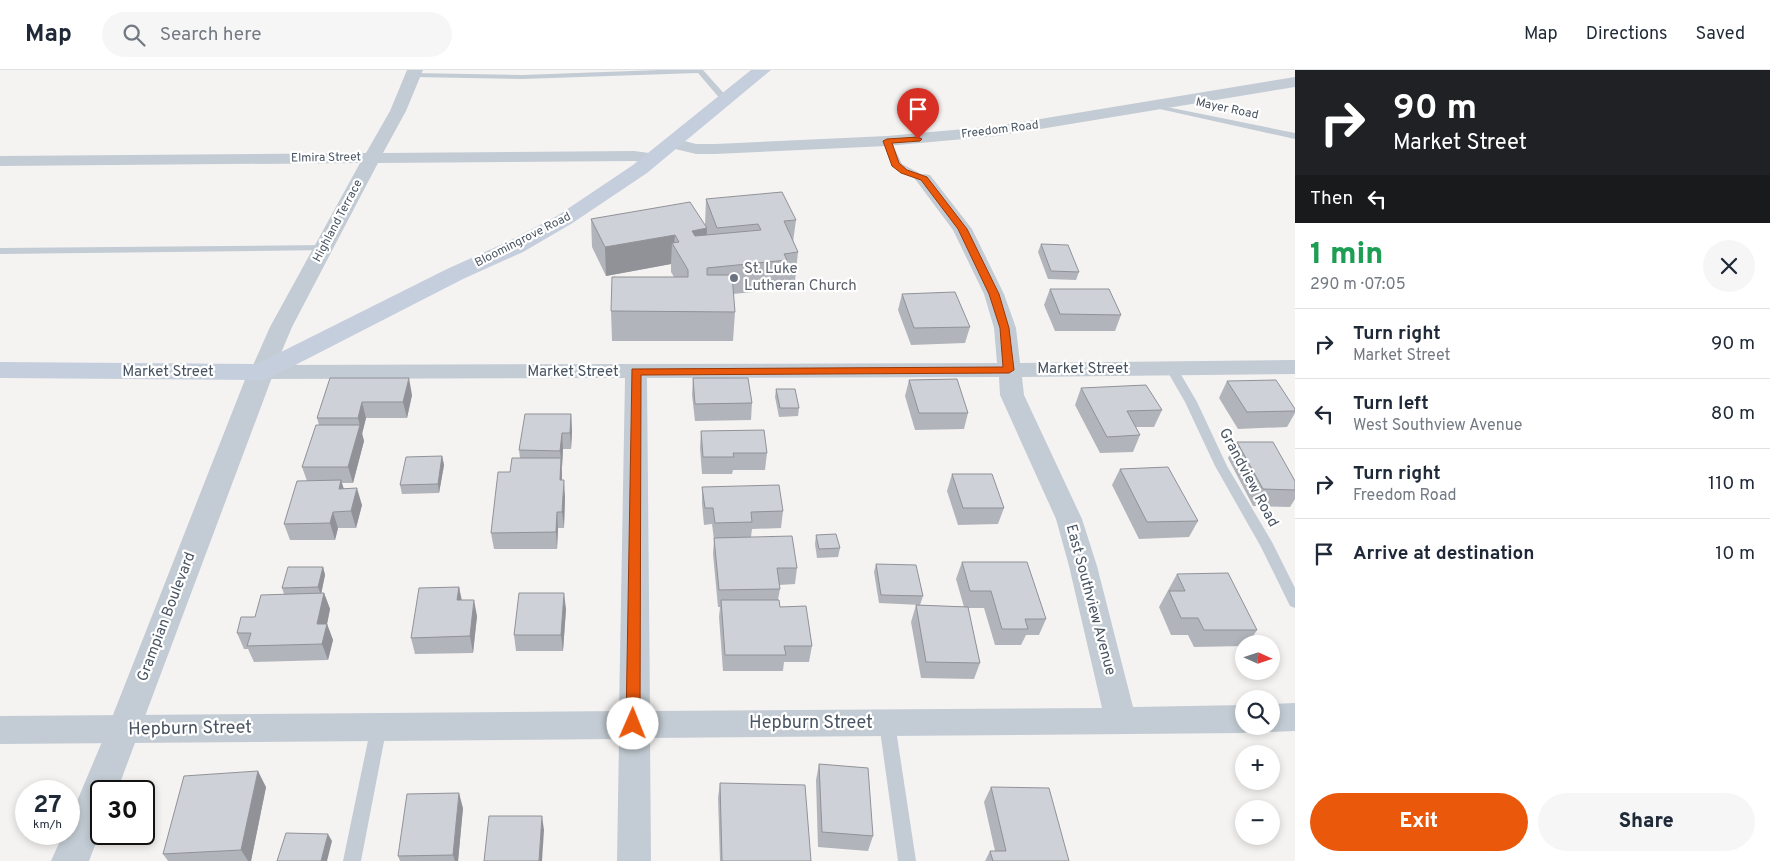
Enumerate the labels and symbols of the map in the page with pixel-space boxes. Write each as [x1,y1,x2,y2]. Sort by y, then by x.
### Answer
pin [897,88,939,139]
street label: Mayer Road [1194,95,1260,123]
street label: Freedom Road [960,117,1040,143]
street label: Elmira Street [291,149,361,167]
street label: Highland Terrace [310,177,366,265]
street label: Bloomingrove Road [472,209,574,271]
place label: St. Luke Lutheran Church [744,260,857,296]
marker: St. Luke Lutheran Church [728,272,740,284]
street label: Market Street [1037,360,1129,379]
street label: Market Street [122,363,214,382]
street label: Market Street [527,363,619,382]
street label: Grandview Road [1214,425,1282,531]
street label: East Southview Avenue [1061,522,1119,678]
street label: Grampian Boulevard [134,550,200,684]
north arrow [1235,635,1280,680]
position arrow [606,697,658,749]
street label: Hepburn Street [749,712,873,735]
street label: Hepburn Street [128,716,252,742]
speed limit sign: 30 [90,780,155,845]

